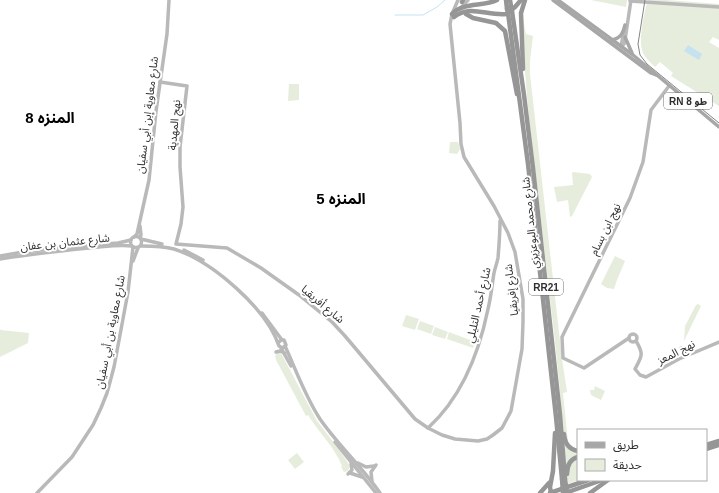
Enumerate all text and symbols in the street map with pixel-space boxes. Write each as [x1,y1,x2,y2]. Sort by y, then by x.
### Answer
street label: شارع معاوية إبن أبي سفيان [133,55,164,175]
road number: RN 8 طو [664,93,712,109]
street label: نهج المهدية [166,99,184,151]
district label: المنزه 8 [25,109,75,127]
street label: شارع محمد البوعزيزي [519,176,544,270]
district label: المنزه 5 [316,190,366,208]
street label: نهج ابن بسام [587,201,625,258]
street label: شارع عثمان بن عفان [20,231,111,255]
street label: شارع إفريقيا [502,263,522,317]
street label: شارع أحمد التليلي [463,266,496,345]
street label: شارع معاوية بن أبي سفيان [93,274,130,390]
road number: RR21 [529,279,563,295]
street label: شارع أفريقيا [298,282,347,327]
street label: نهج المعز [654,337,698,369]
legend [577,429,707,481]
text: طريق [613,438,639,453]
text: حديقة [613,458,642,472]

